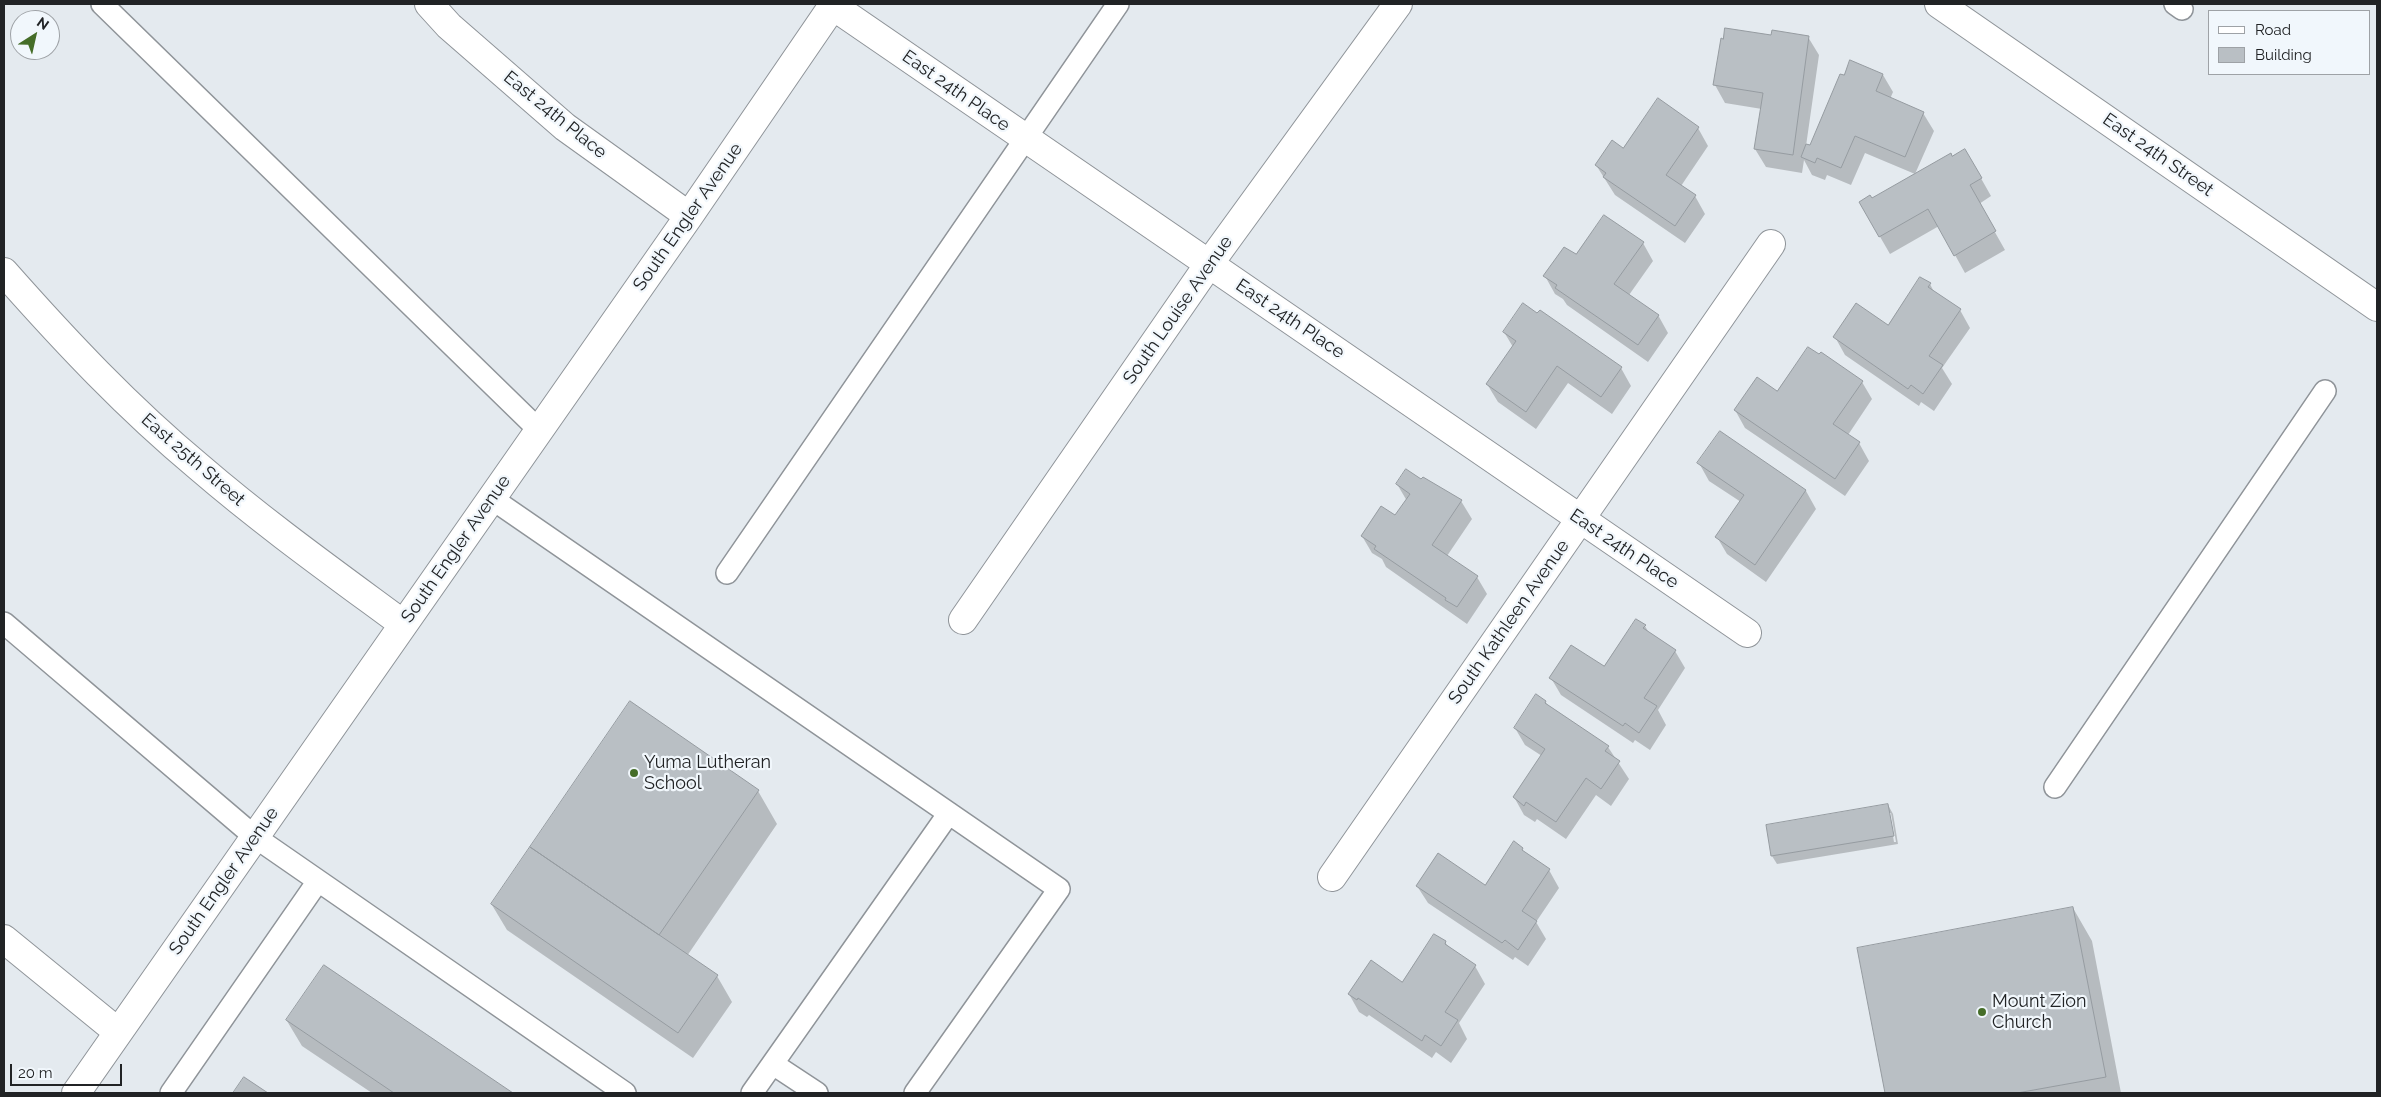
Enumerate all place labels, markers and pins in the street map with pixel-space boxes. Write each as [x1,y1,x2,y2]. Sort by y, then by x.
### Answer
place label: Yuma Lutheran School [644,752,771,794]
marker: Yuma Lutheran School [628,767,640,779]
place label: Mount Zion Church [1992,991,2087,1034]
marker: Mount Zion Church [1976,1006,1988,1018]

